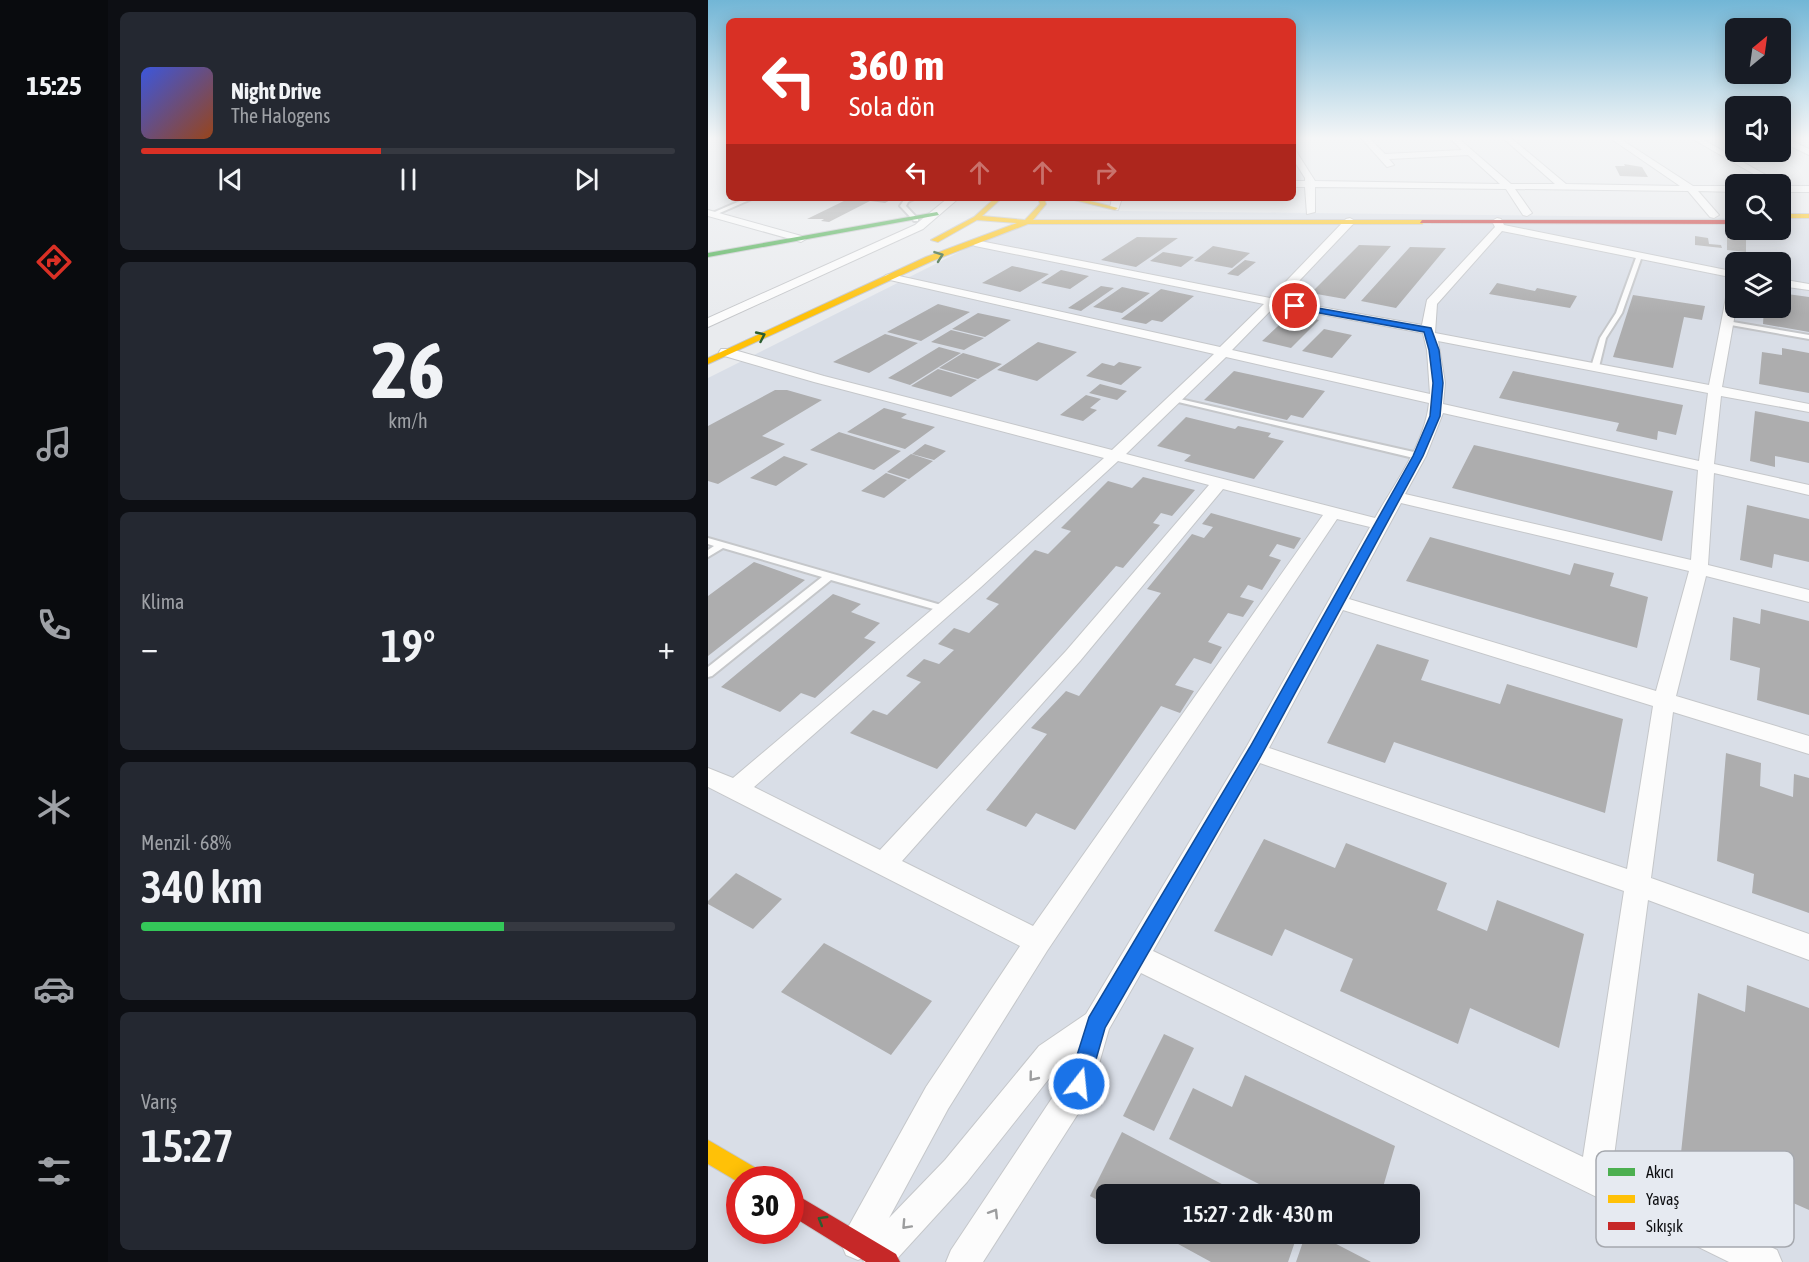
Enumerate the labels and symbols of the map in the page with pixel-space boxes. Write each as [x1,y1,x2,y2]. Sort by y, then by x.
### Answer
north arrow [1725,18,1791,84]
one-way arrow [933,250,943,263]
pin [1269,280,1320,331]
one-way arrow [755,332,766,344]
position arrow [1047,1052,1111,1116]
one-way arrow [1029,1070,1040,1081]
legend [1596,1151,1794,1247]
text: Akıcı [1646,1163,1674,1181]
speed limit sign: 30 [726,1166,804,1244]
text: Yavaş [1646,1190,1679,1209]
one-way arrow [987,1208,998,1219]
one-way arrow [818,1216,828,1228]
text: Sıkışık [1646,1217,1683,1236]
one-way arrow [902,1219,913,1229]

